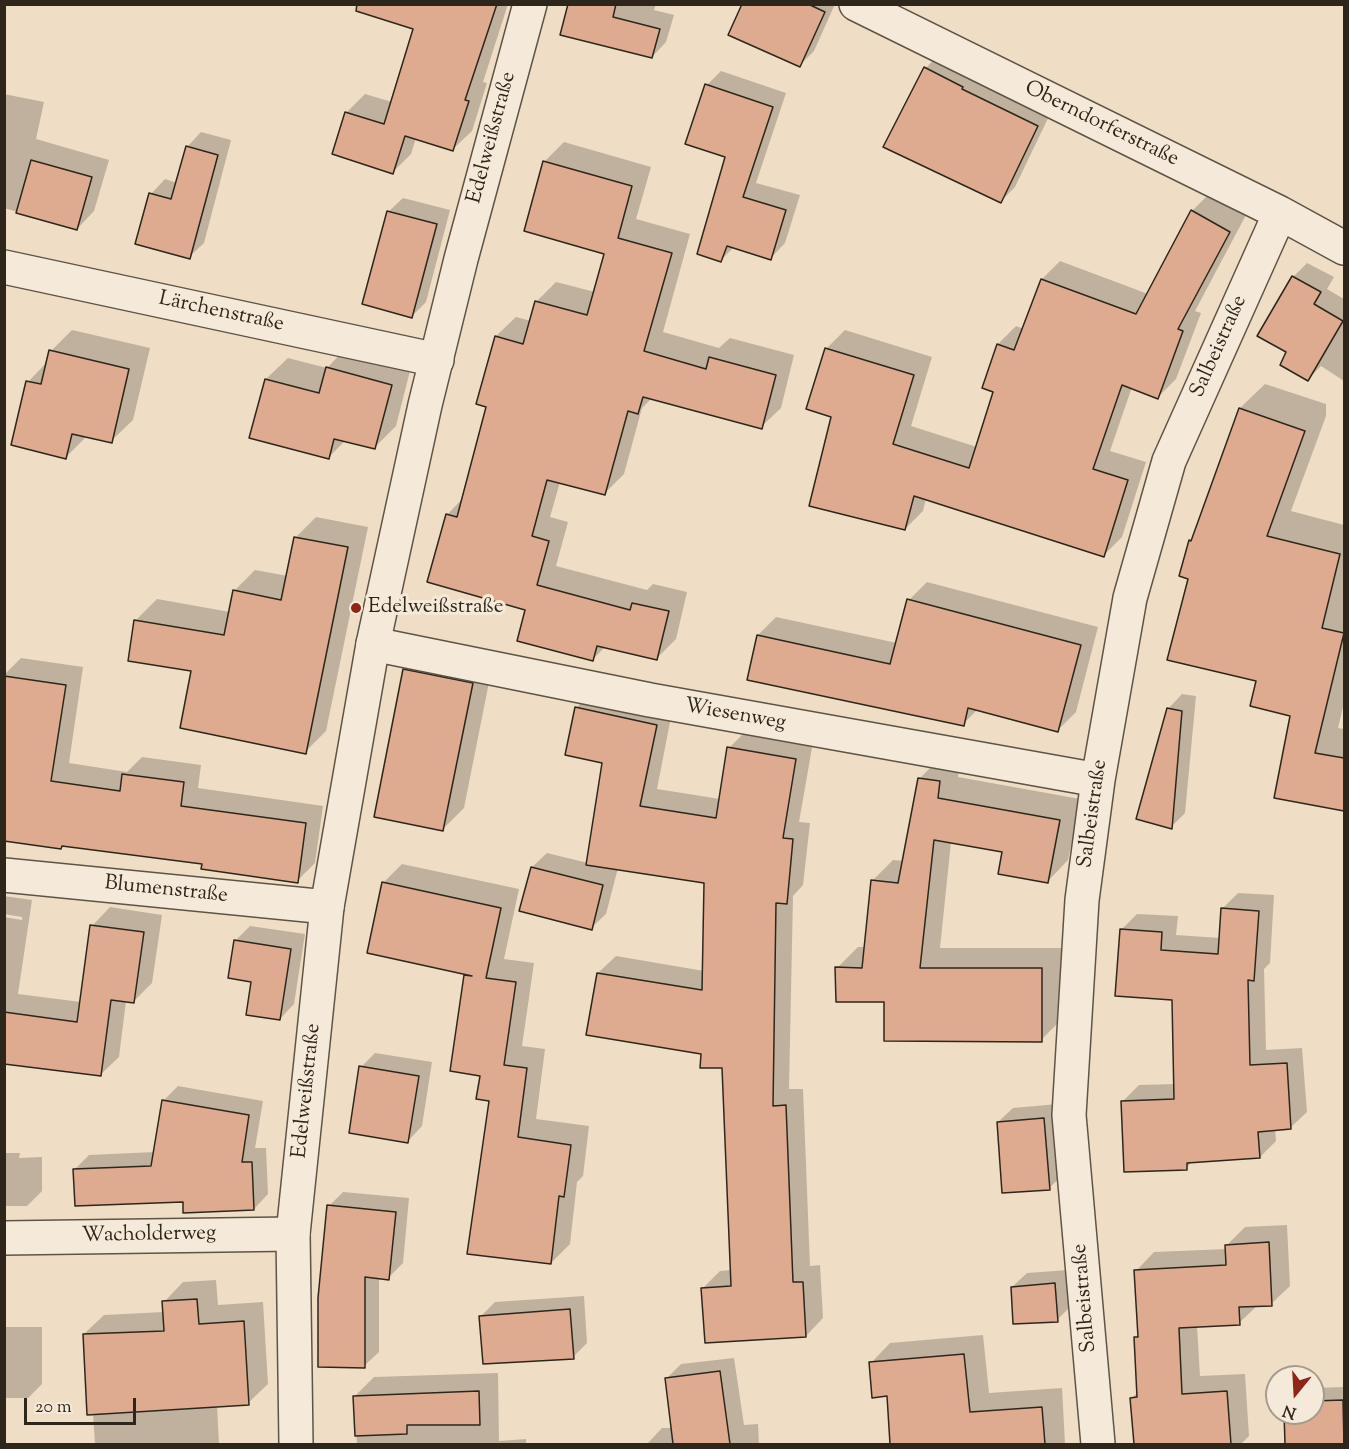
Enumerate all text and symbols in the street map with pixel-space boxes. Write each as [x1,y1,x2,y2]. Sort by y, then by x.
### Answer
street label: Edelweißstraße [463,69,523,207]
street label: Oberndorferstraße [1020,77,1182,173]
street label: Lärchenstraße [156,287,286,339]
street label: Salbeistraße [1186,292,1254,402]
place label: Edelweißstraße [368,595,503,621]
marker: Edelweißstraße [349,601,363,615]
street label: Wiesenweg [682,695,788,737]
street label: Salbeistraße [1074,758,1114,870]
street label: Blumenstraße [103,872,229,910]
street label: Edelweißstraße [288,1022,328,1160]
street label: Wacholderweg [82,1222,216,1250]
street label: Salbeistraße [1069,1242,1103,1354]
north arrow [1265,1365,1325,1425]
scale bar [27,1386,140,1424]
text: 20 m [35,1395,72,1421]
text: N [1280,1398,1300,1424]

